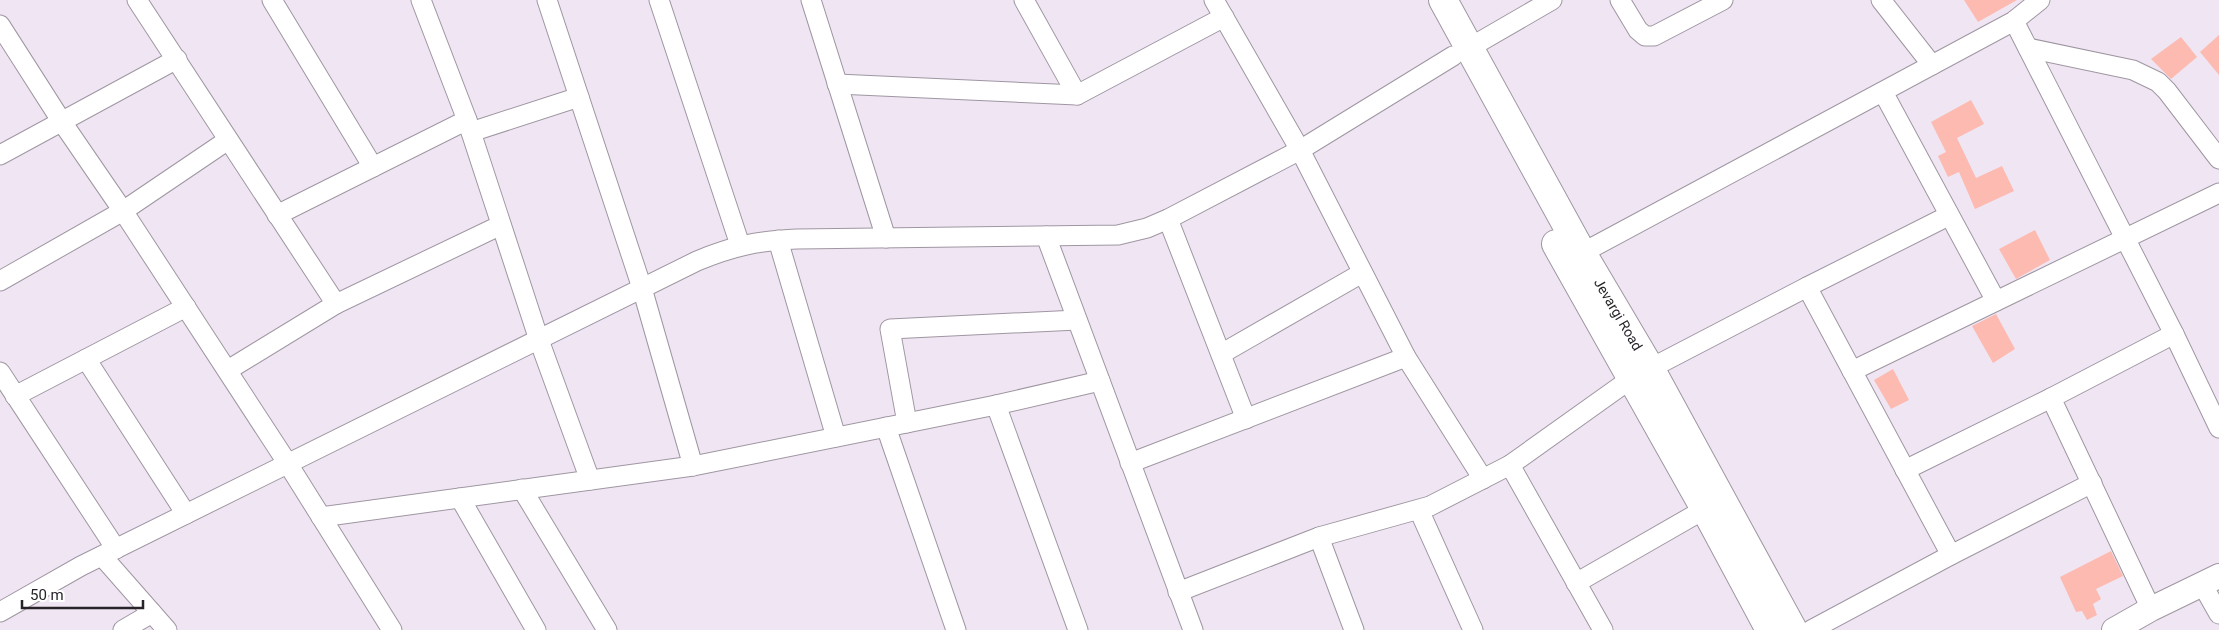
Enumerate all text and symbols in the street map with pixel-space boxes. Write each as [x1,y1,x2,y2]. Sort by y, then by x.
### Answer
street label: Jevargi Road [1591,275,1646,353]
scale bar [22,578,144,610]
text: 50 m [30,586,64,604]

